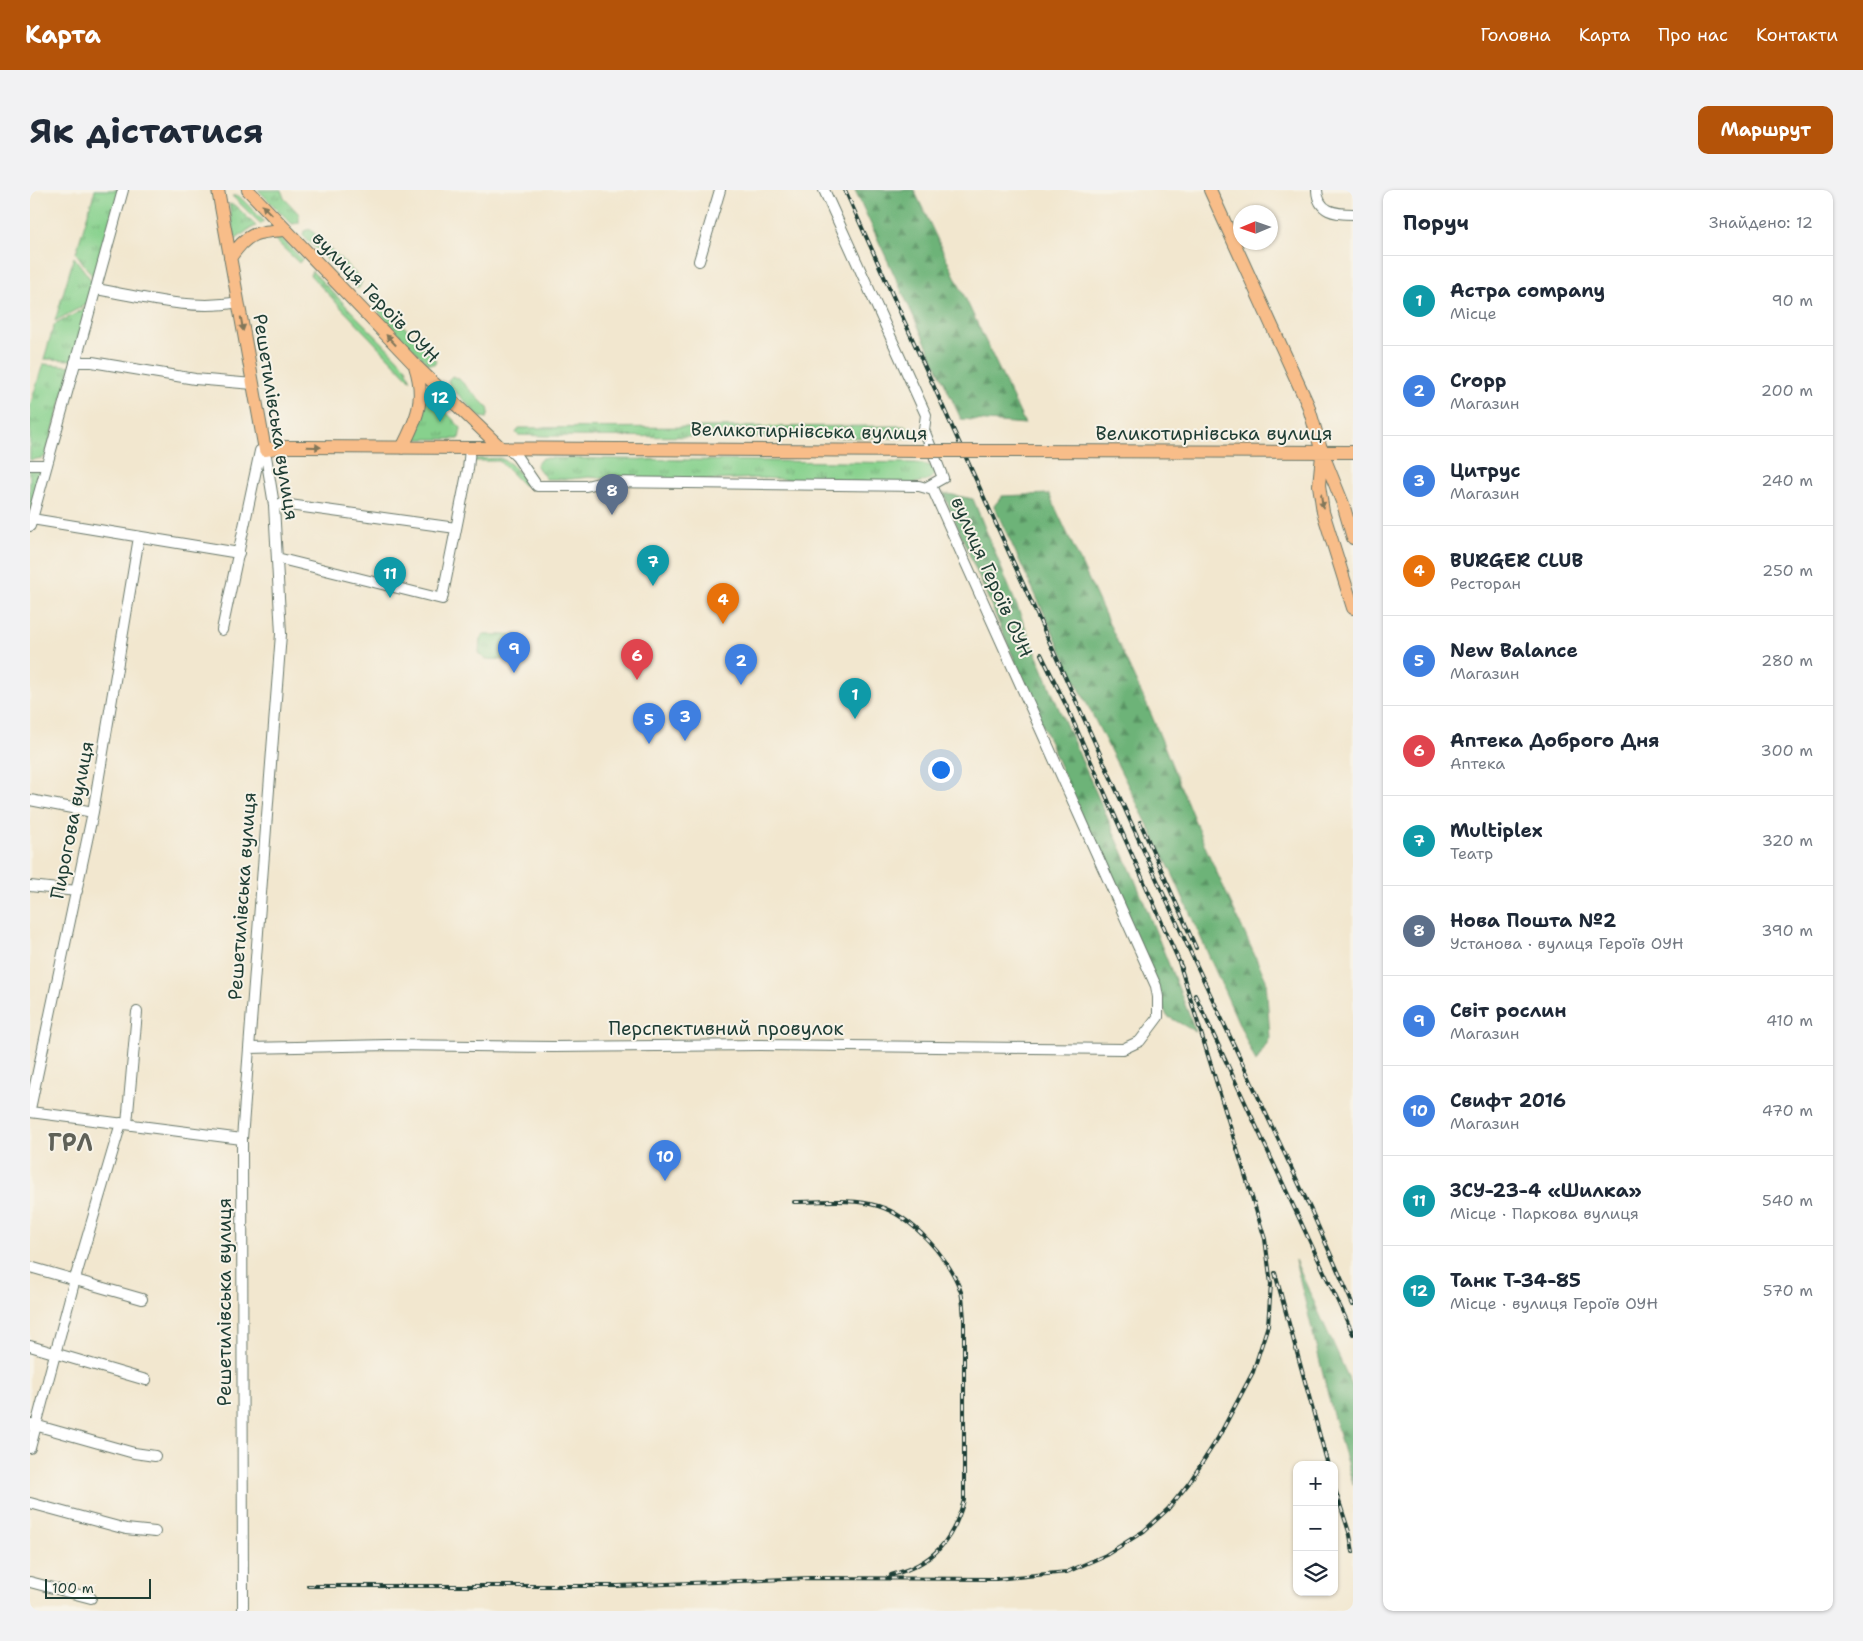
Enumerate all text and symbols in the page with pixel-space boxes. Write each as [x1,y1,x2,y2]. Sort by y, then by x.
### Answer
text: Карта [25,19,101,51]
text: Головна [1480,23,1551,47]
text: Карта [1579,23,1630,47]
text: Про нас [1658,23,1728,47]
text: Контакти [1756,23,1838,47]
button: Маршрут [1698,106,1833,154]
text: Як дістатися [30,107,264,154]
one-way arrow [261,204,273,216]
north arrow [1233,205,1278,250]
text: Поруч [1403,209,1469,237]
text: Знайдено: 12 [1709,212,1813,233]
street label: вулиця Героїв ОУН [307,226,445,368]
text: Астра company [1450,278,1605,303]
text: 1 [1415,290,1423,311]
text: 90 m [1772,290,1813,311]
text: Місце [1450,303,1497,324]
street label: Решетилівська вулиця [247,312,305,522]
one-way arrow [239,316,247,332]
one-way arrow [385,335,397,347]
text: Cropp [1450,368,1506,393]
text: 2 [1413,380,1425,401]
text: 200 m [1761,380,1813,401]
pin: 12 [424,381,456,422]
text: Магазин [1450,393,1519,414]
street label: Великотирнівська вулиця [690,416,928,446]
street label: Великотирнівська вулиця [1096,421,1332,446]
one-way arrow [306,443,322,451]
text: Цитрус [1450,458,1521,483]
text: 3 [1413,470,1425,491]
text: 240 m [1761,470,1813,491]
pin: 8 [596,474,628,515]
text: Магазин [1450,483,1519,504]
street label: вулиця Героїв ОУН [945,493,1039,661]
one-way arrow [1318,493,1326,509]
pin: 7 [637,545,669,586]
text: BURGER CLUB [1450,548,1583,573]
pin: 11 [374,557,406,598]
text: 4 [1413,560,1425,581]
text: 250 m [1762,560,1813,581]
text: Ресторан [1450,573,1521,594]
pin: 4 [707,583,739,624]
pin: 9 [498,632,530,673]
text: New Balance [1450,638,1578,663]
pin: 6 [621,639,653,680]
pin: 2 [725,644,757,685]
text: 5 [1414,650,1424,671]
text: 280 m [1761,650,1813,671]
text: Магазин [1450,663,1519,684]
pin: 1 [839,678,871,719]
pin: 3 [669,700,701,741]
pin: 5 [633,703,665,744]
text: Аптека Доброго Дня [1450,728,1660,753]
street label: Пирогова вулиця [44,739,100,901]
text: 6 [1413,740,1425,761]
text: 300 m [1761,740,1813,761]
text: Аптека [1450,753,1505,774]
your location [928,757,954,783]
street label: Решетилівська вулиця [222,791,262,1001]
text: Multiplex [1450,818,1543,843]
text: 7 [1413,830,1425,851]
text: 320 m [1762,830,1813,851]
text: Театр [1450,843,1493,864]
text: Нова Пошта №2 [1450,908,1616,933]
text: 8 [1413,920,1425,941]
text: 390 m [1761,920,1813,941]
text: Установа · вулиця Героїв ОУН [1450,933,1684,954]
text: Світ рослин [1450,998,1567,1023]
text: 9 [1413,1010,1425,1031]
text: 410 m [1766,1010,1813,1031]
street label: Перспективний провулок [608,1016,844,1041]
text: Магазин [1450,1023,1519,1044]
text: Свифт 2016 [1450,1088,1566,1113]
text: 10 [1410,1100,1428,1121]
text: 470 m [1762,1100,1813,1121]
text: Магазин [1450,1113,1519,1134]
district label: ГРЛ [48,1127,94,1159]
pin: 10 [649,1140,681,1181]
text: ЗСУ-23-4 «Шилка» [1450,1178,1642,1203]
text: 11 [1412,1190,1426,1211]
text: 540 m [1762,1190,1813,1211]
street label: Решетилівська вулиця [212,1198,237,1406]
text: Місце · Паркова вулиця [1450,1203,1639,1224]
text: Танк Т-34-85 [1450,1268,1581,1293]
text: 12 [1410,1280,1428,1301]
text: 570 m [1763,1280,1813,1301]
text: Місце · вулиця Героїв ОУН [1450,1293,1658,1314]
map controls [1293,1461,1338,1596]
button: + [1293,1461,1338,1506]
button: − [1293,1506,1338,1551]
button: layers [1293,1551,1338,1596]
scale bar [45,1576,151,1599]
text: 100 m [52,1579,94,1597]

